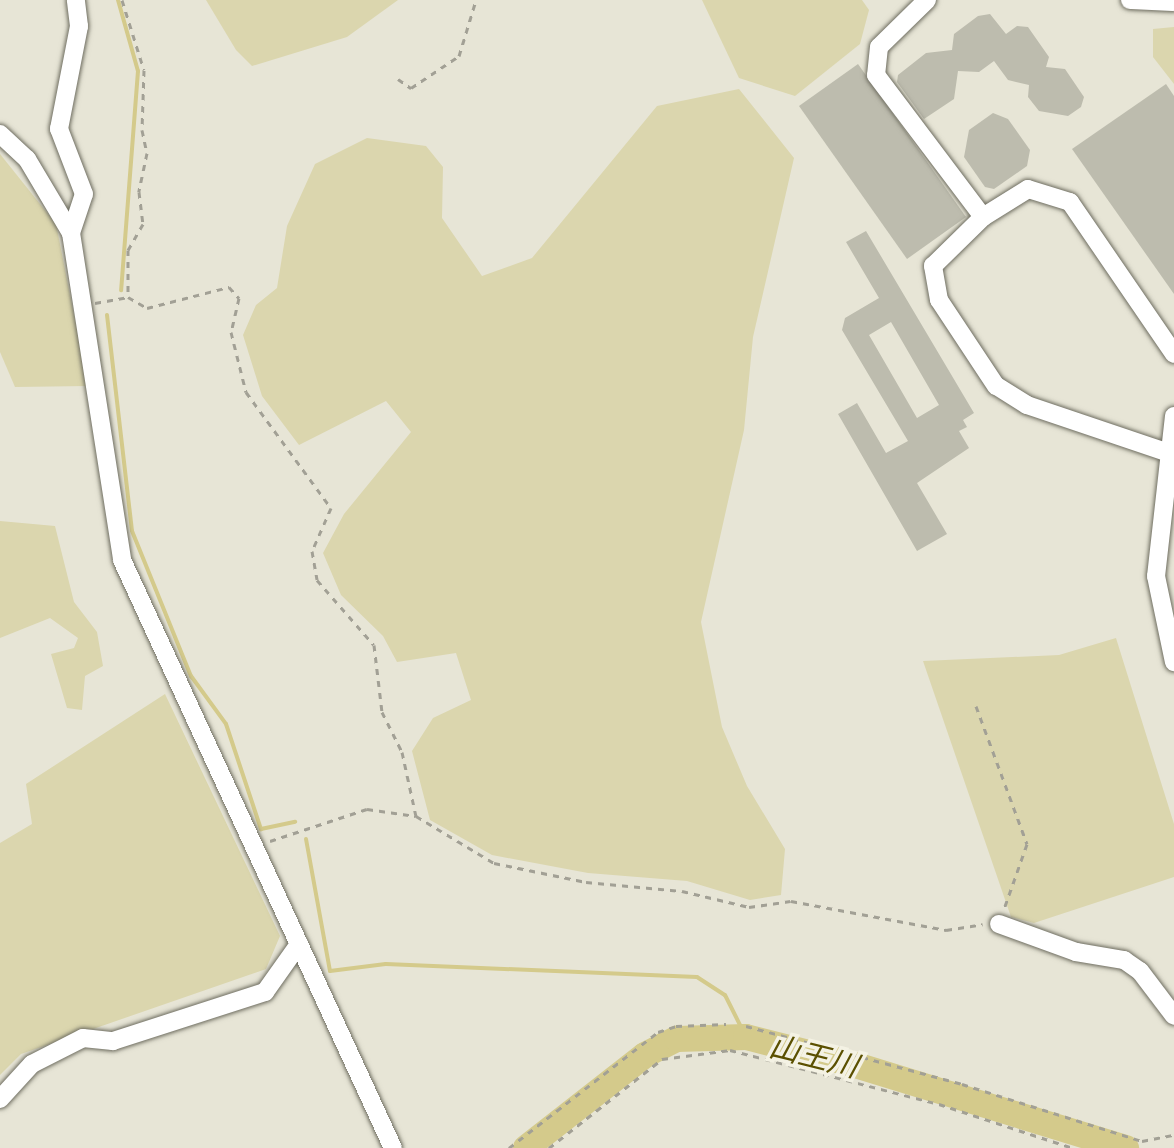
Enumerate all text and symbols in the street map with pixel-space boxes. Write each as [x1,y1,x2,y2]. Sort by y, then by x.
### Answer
water label: 山王川 [766,1027,862,1083]

